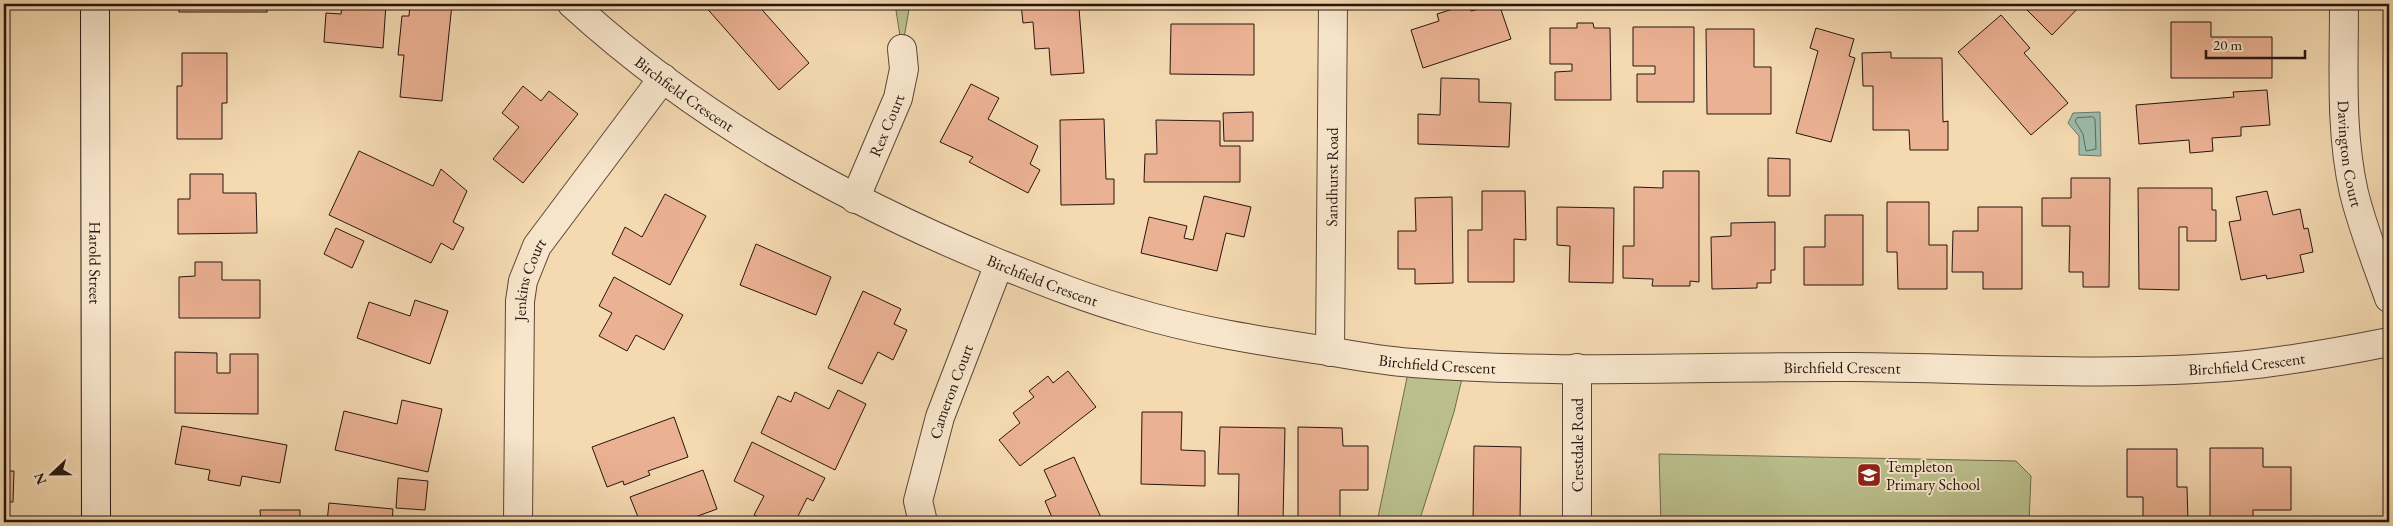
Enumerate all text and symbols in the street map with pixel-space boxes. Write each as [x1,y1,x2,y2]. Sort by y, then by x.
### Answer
scale bar [2206,28,2304,60]
text: 20 m [2213,35,2242,54]
street label: Birchfield Crescent [631,51,738,136]
street label: Rex Court [864,93,909,160]
street label: Davington Court [2333,100,2368,209]
street label: Sandhurst Road [1321,126,1342,227]
street label: Harold Street [85,222,106,304]
street label: Jenkins Court [509,233,550,323]
street label: Birchfield Crescent [984,249,1101,311]
street label: Cameron Court [924,341,978,441]
street label: Birchfield Crescent [2188,347,2307,380]
street label: Birchfield Crescent [1377,349,1496,378]
street label: Birchfield Crescent [1783,356,1901,378]
street label: Crestdale Road [1567,397,1588,492]
north arrow [28,448,78,498]
place label: Templeton Primary School [1886,456,1980,495]
school or university icon: Templeton Primary School [1856,462,1882,488]
text: N [29,470,50,487]

